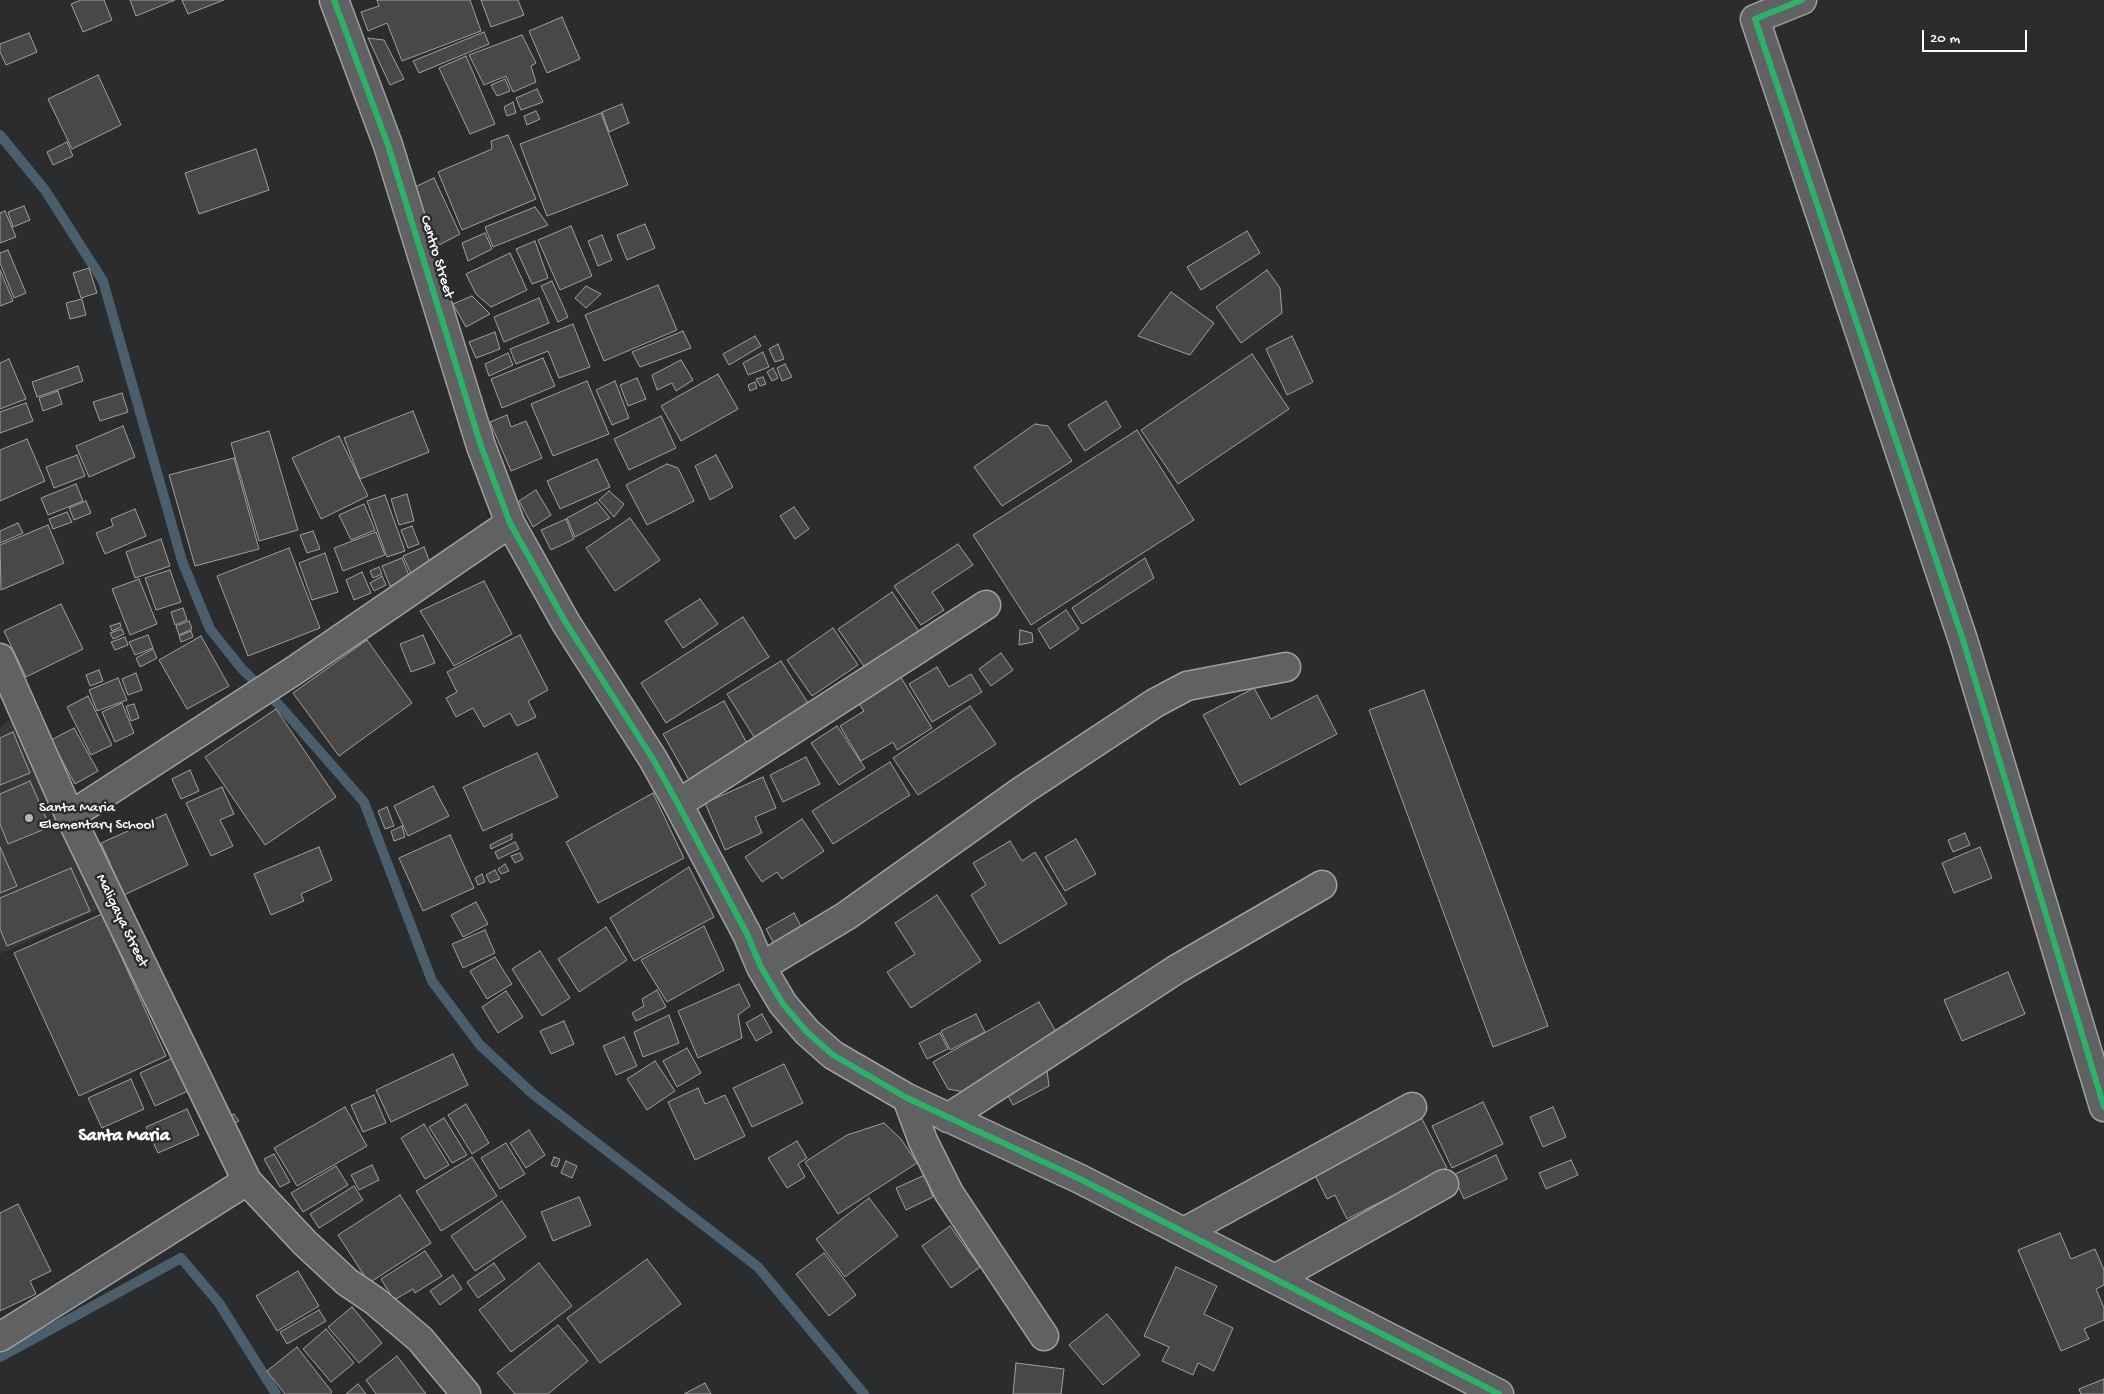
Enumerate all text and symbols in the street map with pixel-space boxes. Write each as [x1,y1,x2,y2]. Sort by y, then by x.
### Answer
scale bar [1924,20,2029,52]
text: 20 m [1930,30,1960,48]
street label: Centro Street [415,213,457,301]
place label: Santa Maria Elementary School [39,800,155,835]
marker: Santa Maria Elementary School [23,812,35,824]
street label: Maligaya Street [91,871,151,971]
district label: Santa Maria [78,1126,170,1148]

